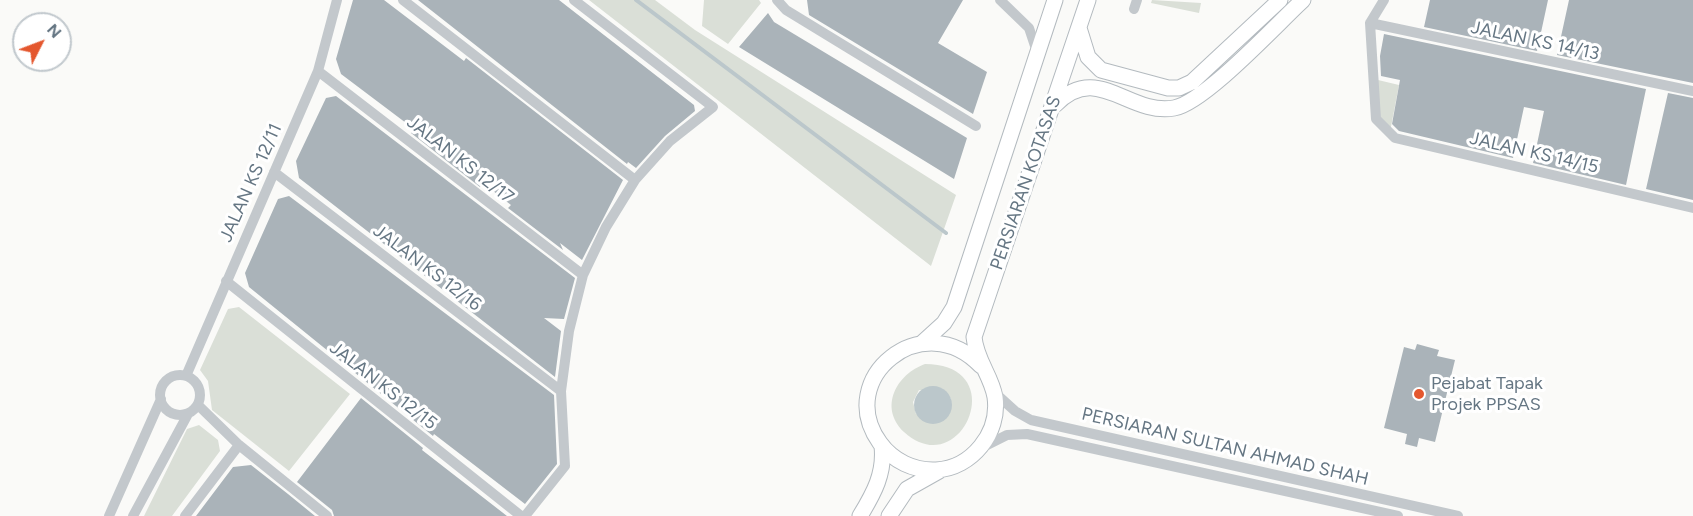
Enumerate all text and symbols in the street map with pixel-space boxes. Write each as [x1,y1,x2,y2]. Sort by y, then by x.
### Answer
north arrow [12,12,72,72]
street label: JALAN KS 14/13 [1469,17,1601,65]
text: N [43,20,65,42]
street label: PERSIARAN KOTASAS [986,93,1066,273]
street label: JALAN KS 12/17 [402,112,518,208]
street label: JALAN KS 12/11 [215,120,287,246]
street label: JALAN KS 14/15 [1468,128,1600,178]
street label: JALAN KS 12/16 [369,220,485,316]
street label: JALAN KS 12/15 [325,337,441,435]
place label: Pejabat Tapak Projek PPSAS [1431,373,1543,416]
marker: Pejabat Tapak Projek PPSAS [1412,387,1426,401]
street label: PERSIARAN SULTAN AHMAD SHAH [1080,403,1370,491]

